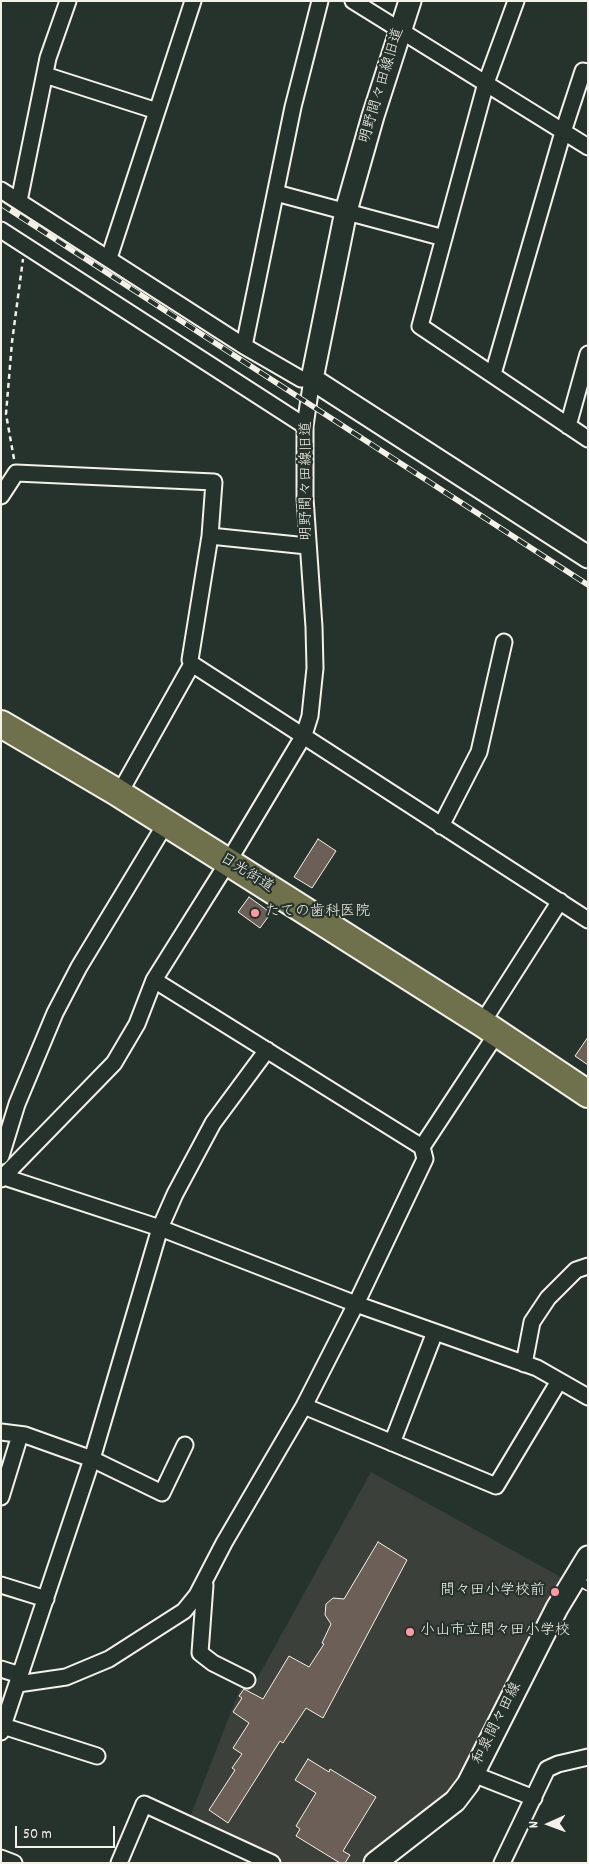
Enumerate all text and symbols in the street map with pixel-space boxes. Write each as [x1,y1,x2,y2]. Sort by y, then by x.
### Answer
street label: 明野間々田線旧道 [357,26,409,146]
street label: 明野間々田線旧道 [299,421,317,541]
street label: 日光街道 [216,850,276,898]
place label: たての歯科医院 [265,904,370,922]
marker: たての歯科医院 [249,907,261,919]
place label: 間々田小学校前 [440,1583,545,1601]
marker: 間々田小学校前 [549,1586,561,1598]
place label: 小山市立間々田小学校 [420,1623,570,1641]
marker: 小山市立間々田小学校 [404,1626,416,1638]
street label: 和泉間々田線 [470,1680,526,1768]
north arrow [524,1799,574,1849]
scale bar [18,1816,118,1848]
text: N [524,1821,544,1828]
text: 50 m [23,1824,52,1846]

